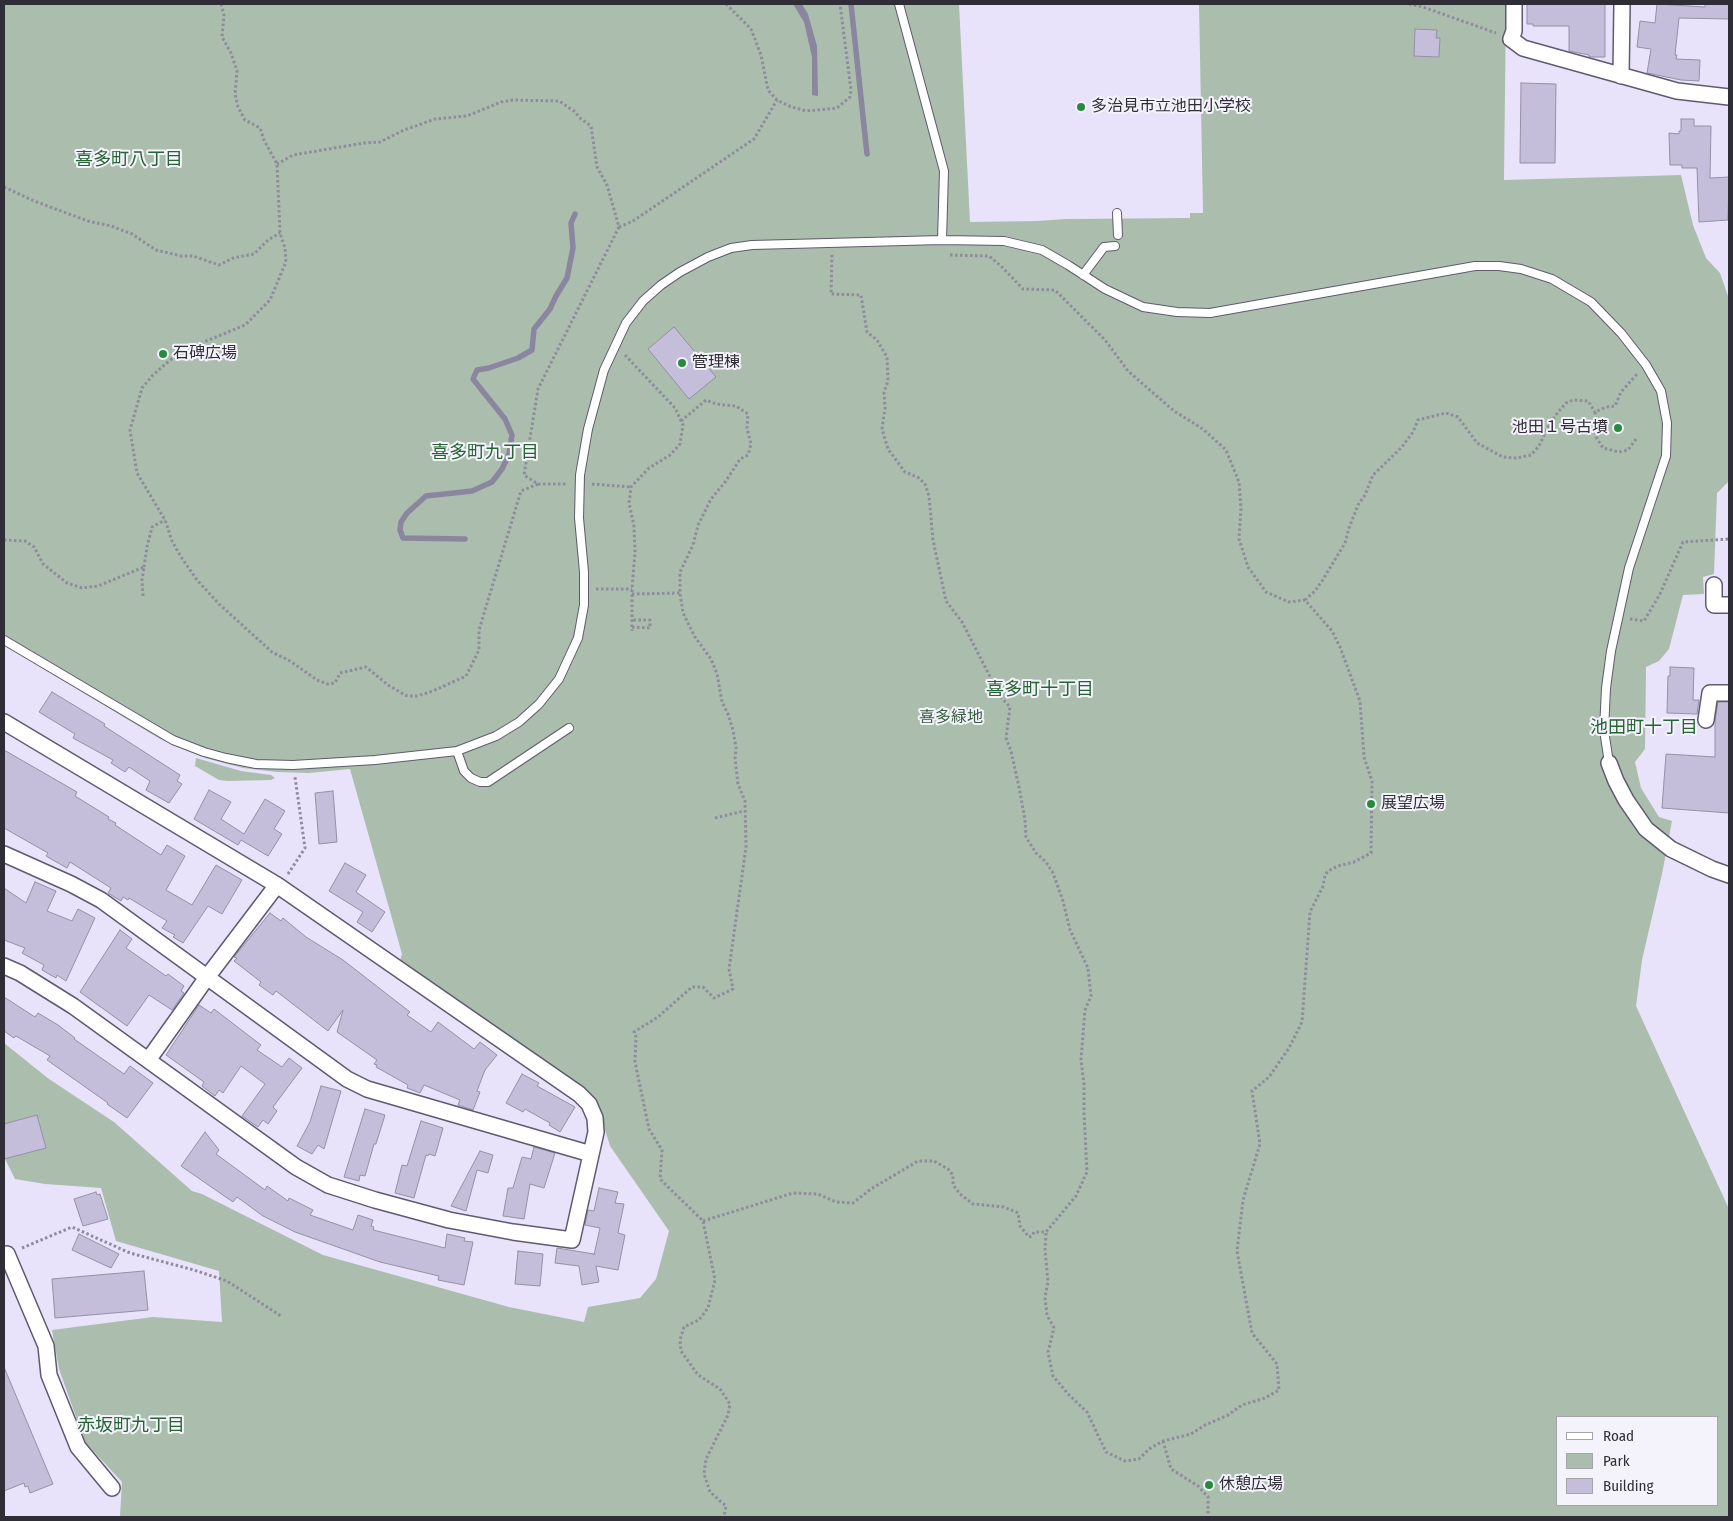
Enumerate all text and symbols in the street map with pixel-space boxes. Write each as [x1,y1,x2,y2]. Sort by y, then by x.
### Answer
place label: 多治見市立池田小学校 [1091,97,1251,117]
marker: 多治見市立池田小学校 [1075,101,1087,113]
district label: 喜多町八丁目 [75,149,183,171]
place label: 石碑広場 [173,344,237,364]
marker: 石碑広場 [157,348,169,360]
place label: 管理棟 [692,353,740,373]
marker: 管理棟 [676,357,688,369]
place label: 池田１号古墳 [1512,418,1608,438]
marker: 池田１号古墳 [1612,422,1624,434]
district label: 喜多町九丁目 [431,442,539,464]
district label: 喜多町十丁目 [986,679,1094,701]
park label: 喜多緑地 [919,708,983,728]
district label: 池田町十丁目 [1590,717,1698,739]
place label: 展望広場 [1381,794,1445,814]
marker: 展望広場 [1365,798,1377,810]
district label: 赤坂町九丁目 [77,1415,185,1437]
legend [1556,1416,1718,1506]
text: Road [1603,1427,1634,1445]
text: Park [1603,1452,1630,1470]
place label: 休憩広場 [1219,1475,1283,1495]
text: Building [1603,1477,1654,1495]
marker: 休憩広場 [1203,1479,1215,1491]

